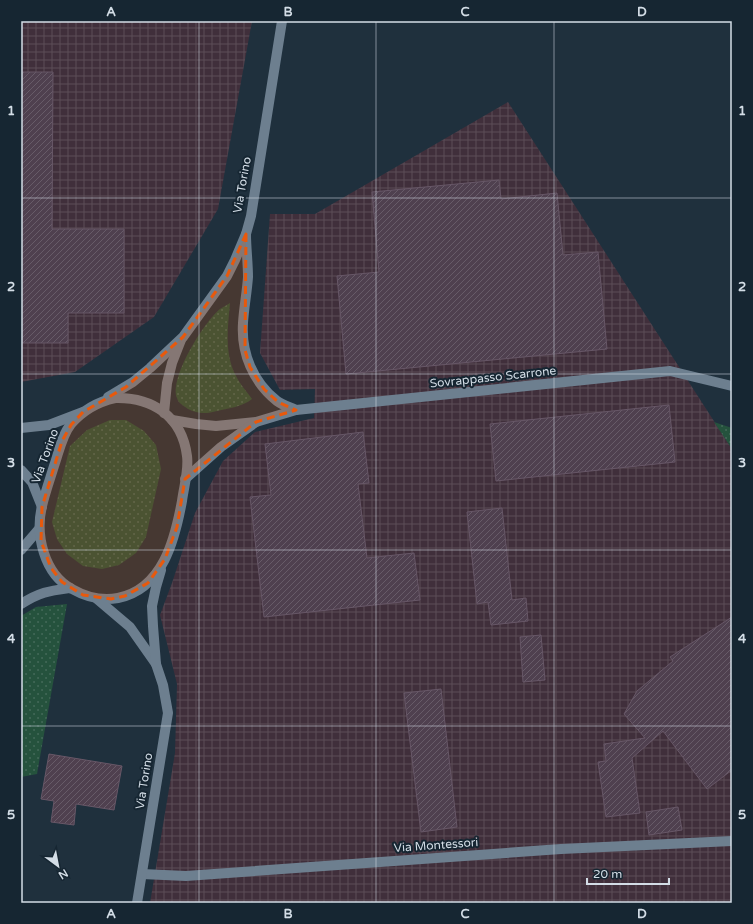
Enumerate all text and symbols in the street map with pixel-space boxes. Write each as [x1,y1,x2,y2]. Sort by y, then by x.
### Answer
text: A [106,4,116,20]
text: B [283,4,293,20]
text: C [460,4,470,20]
text: D [637,4,647,20]
text: 1 [7,103,15,119]
text: 1 [738,103,746,119]
street label: Via Torino [230,156,254,214]
text: 2 [7,279,15,295]
text: 2 [738,279,746,295]
street label: Sovrappasso Scarrone [429,363,557,391]
street label: Via Torino [29,427,61,485]
text: 3 [7,455,15,471]
text: 3 [738,455,746,471]
text: 4 [7,631,16,647]
text: 4 [738,631,747,647]
street label: Via Torino [133,752,155,810]
text: 5 [7,807,15,823]
text: 5 [738,807,746,823]
street label: Via Montessori [393,835,479,855]
north arrow [38,846,78,886]
scale bar [587,860,669,886]
text: N [56,866,70,882]
text: 20 m [593,867,622,881]
text: A [106,906,116,922]
text: B [283,906,293,922]
text: C [460,906,470,922]
text: D [637,906,647,922]

